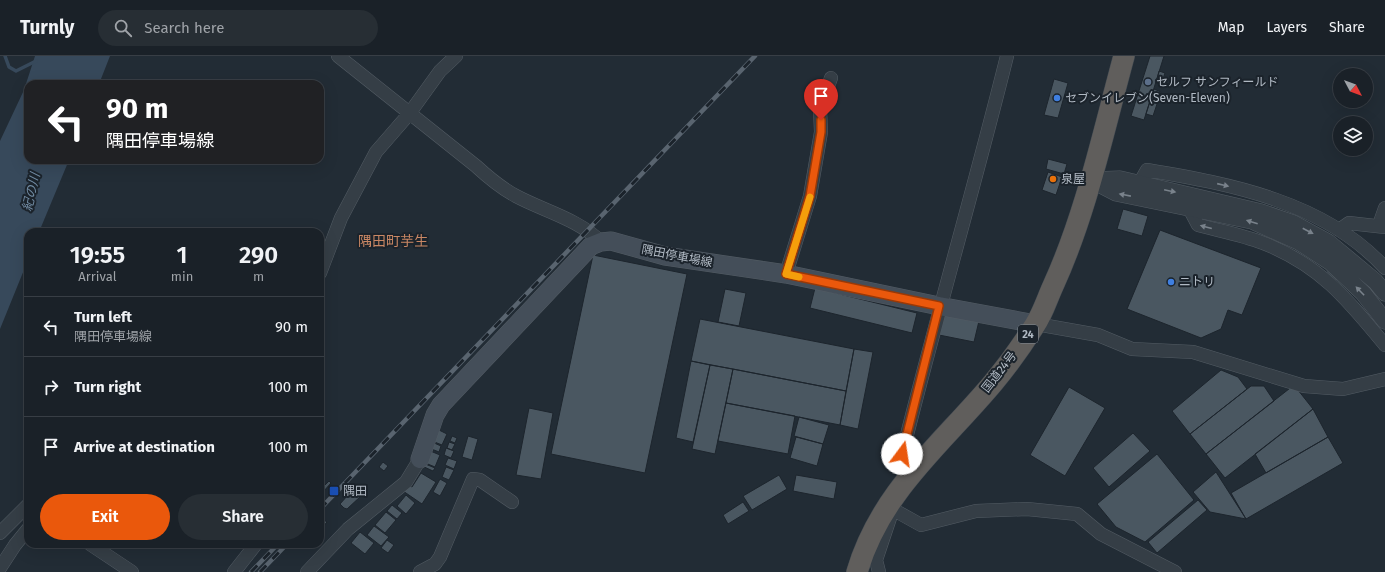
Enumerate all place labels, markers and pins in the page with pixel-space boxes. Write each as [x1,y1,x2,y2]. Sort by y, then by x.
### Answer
place label: セルフ サンフィールド [1156,75,1279,89]
marker: セルフ サンフィールド [1143,77,1153,87]
pin [804,79,838,120]
place label: セブンイレブン(Seven-Eleven) [1065,91,1230,105]
marker: セブンイレブン(Seven-Eleven) [1052,93,1062,103]
place label: 泉屋 [1061,172,1085,186]
marker: 泉屋 [1048,174,1058,184]
place label: ニトリ [1179,275,1215,289]
marker: ニトリ [1166,277,1176,287]
place label: 隅田 [343,484,367,498]
marker: 隅田 [328,485,340,497]

